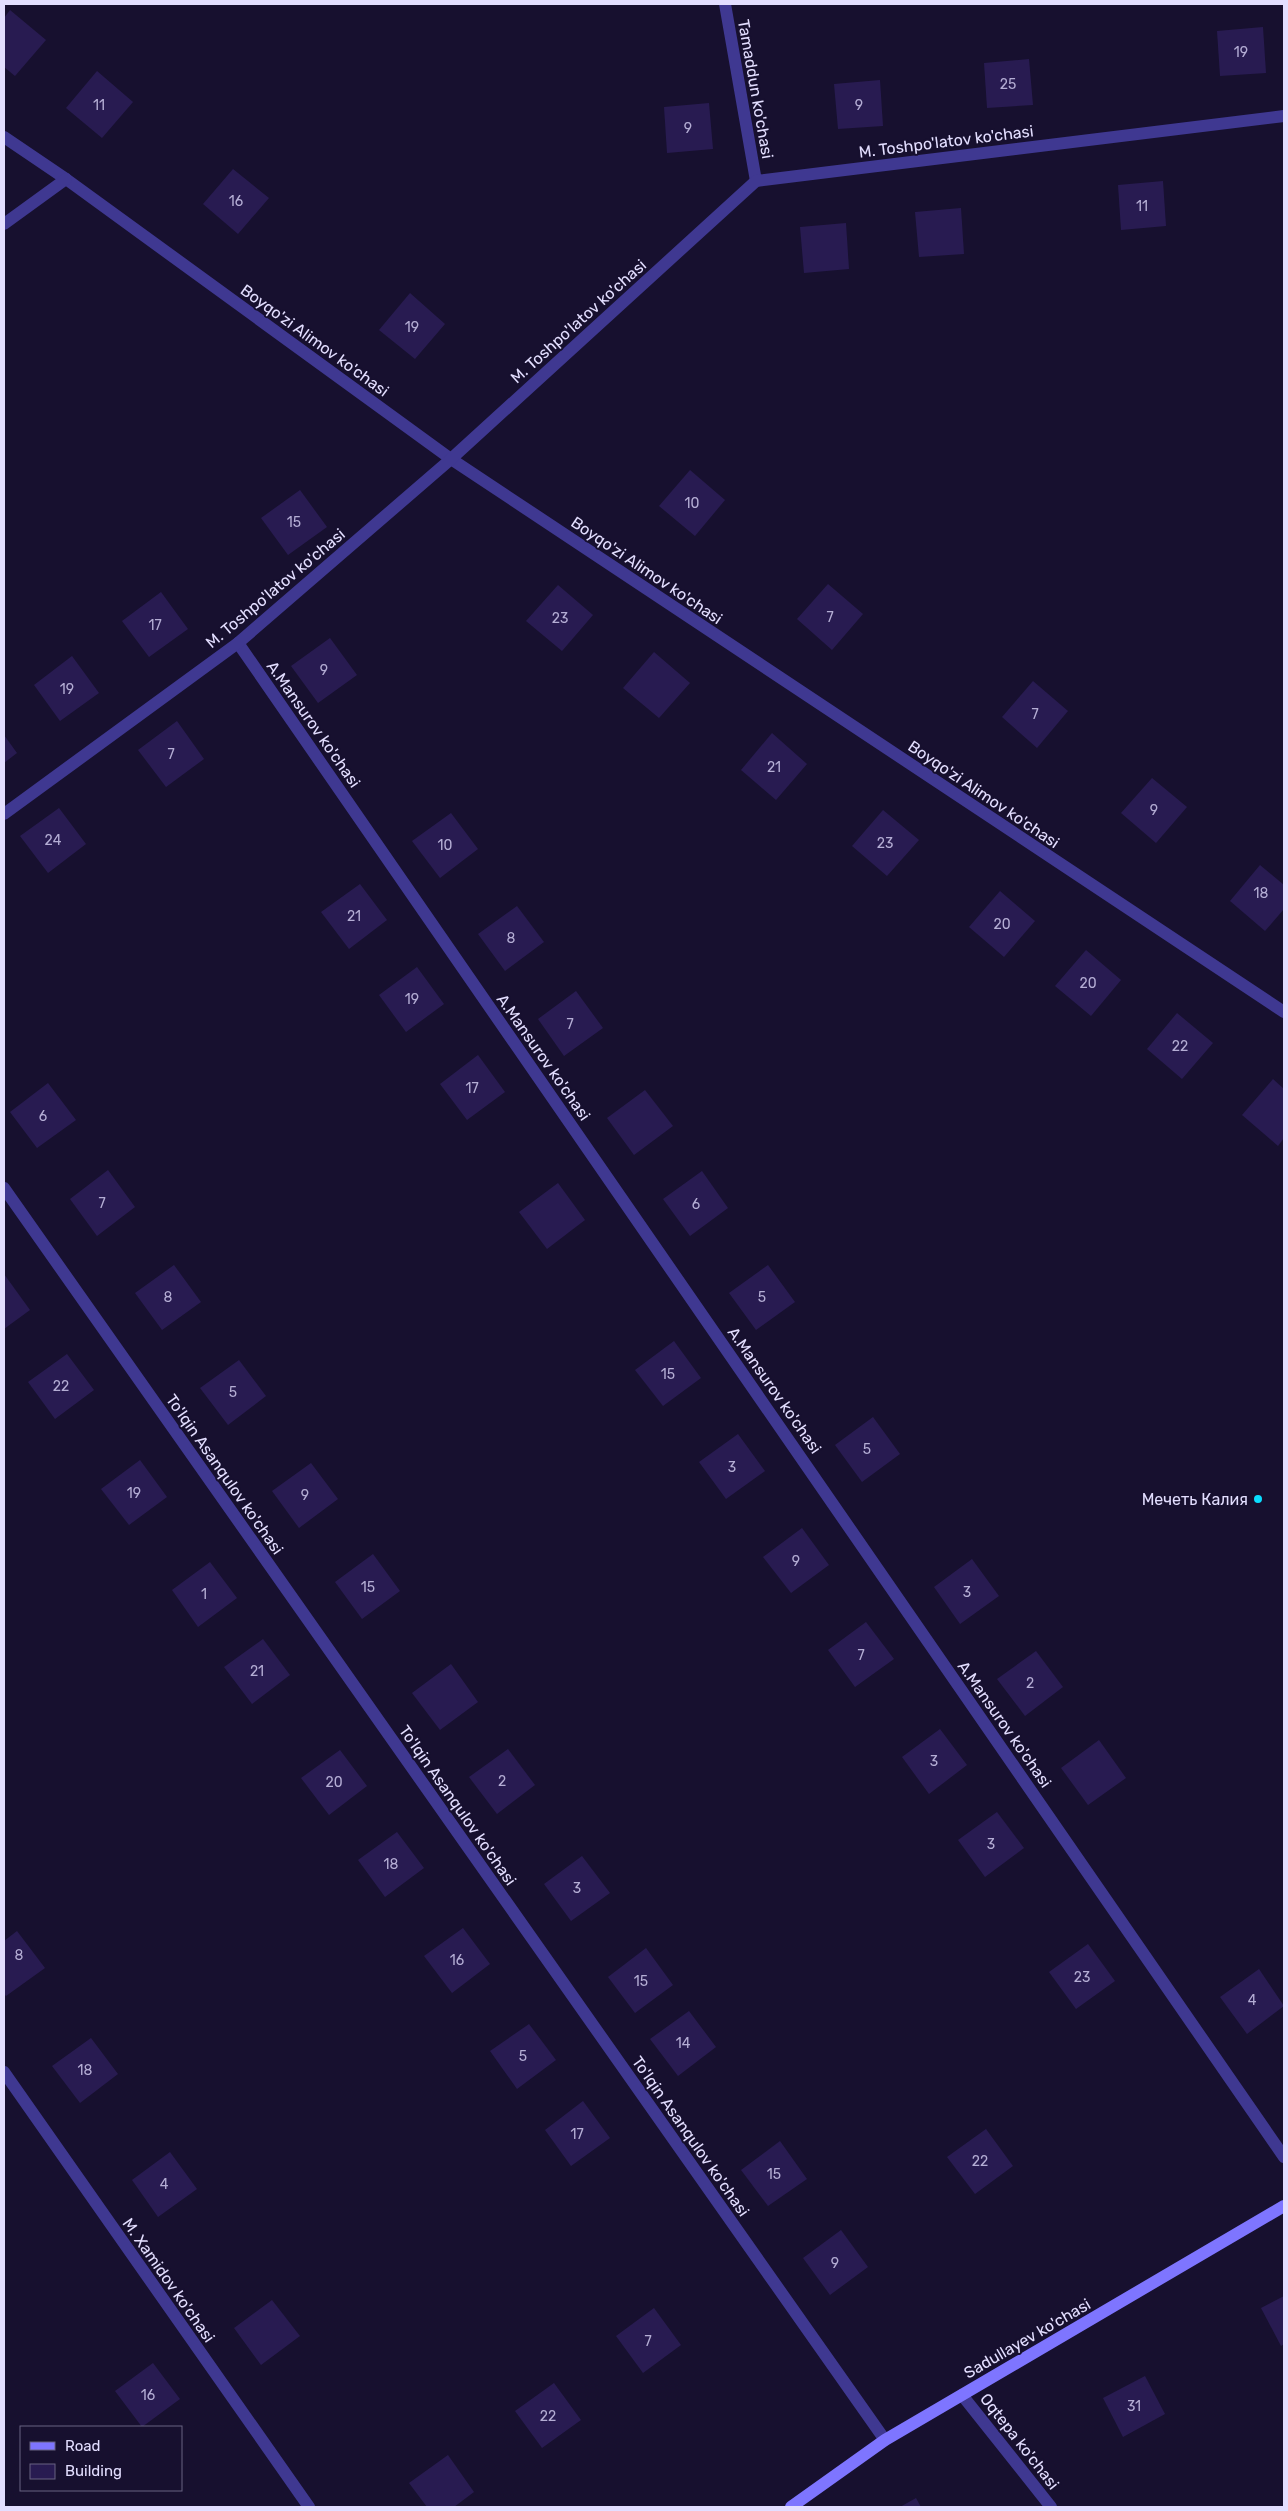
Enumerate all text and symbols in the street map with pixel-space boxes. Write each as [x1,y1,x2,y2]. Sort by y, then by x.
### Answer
street label: Tamaddun ko'chasi [734,18,777,160]
house number: 19 [1234,44,1248,61]
house number: 25 [1000,76,1016,93]
house number: 11 [93,97,105,114]
house number: 9 [855,97,863,114]
house number: 9 [684,120,692,137]
street label: M. Toshpo'latov ko'chasi [858,121,1035,162]
house number: 16 [229,193,243,210]
house number: 11 [1136,198,1148,215]
street label: M. Toshpo'latov ko'chasi [507,255,650,387]
street label: Boyqo'zi Alimov ko'chasi [237,280,392,401]
house number: 19 [405,319,419,336]
house number: 10 [685,495,700,512]
street label: Boyqo'zi Alimov ko'chasi [567,513,726,628]
house number: 15 [287,514,301,531]
street label: M. Toshpo'latov ko'chasi [202,525,349,652]
house number: 7 [826,609,834,626]
house number: 23 [552,610,568,627]
house number: 17 [148,617,162,634]
street label: A.Mansurov ko'chasi [263,657,364,791]
house number: 9 [320,662,328,679]
house number: 19 [60,681,74,698]
house number: 7 [1031,706,1039,723]
street label: Boyqo'zi Alimov ko'chasi [904,737,1063,852]
house number: 7 [167,746,175,763]
house number: 21 [767,759,781,776]
house number: 9 [1150,802,1158,819]
house number: 24 [45,832,62,849]
house number: 23 [877,835,893,852]
house number: 10 [438,837,453,854]
house number: 18 [1254,885,1269,902]
house number: 21 [347,908,361,925]
house number: 20 [993,916,1011,933]
house number: 8 [507,930,516,947]
house number: 20 [1079,975,1097,992]
street label: A.Mansurov ko'chasi [493,990,594,1124]
house number: 19 [405,991,419,1008]
house number: 7 [566,1016,574,1033]
house number: 22 [1172,1038,1188,1055]
house number: 17 [465,1080,479,1097]
house number: 6 [39,1108,47,1125]
house number: 7 [98,1195,106,1212]
house number: 6 [692,1196,700,1213]
house number: 8 [164,1289,173,1306]
house number: 5 [758,1289,766,1306]
street label: A.Mansurov ko'chasi [724,1323,825,1457]
house number: 15 [661,1366,675,1383]
house number: 22 [53,1378,69,1395]
house number: 5 [229,1384,237,1401]
street label: To'lqin Asanqulov ko'chasi [162,1391,287,1558]
house number: 5 [863,1441,871,1458]
house number: 3 [728,1459,736,1476]
house number: 19 [127,1485,141,1502]
house number: 9 [301,1487,309,1504]
place label: Мечеть Калия [1142,1490,1248,1509]
marker: Мечеть Калия [1252,1493,1264,1505]
house number: 9 [792,1553,800,1570]
house number: 15 [361,1579,375,1596]
house number: 3 [963,1584,971,1601]
house number: 1 [201,1586,207,1603]
house number: 7 [857,1647,865,1664]
street label: A.Mansurov ko'chasi [954,1657,1055,1791]
house number: 21 [250,1663,264,1680]
house number: 2 [1026,1675,1034,1692]
street label: To'lqin Asanqulov ko'chasi [395,1722,520,1889]
house number: 3 [930,1753,938,1770]
house number: 2 [498,1773,506,1790]
house number: 20 [325,1774,343,1791]
house number: 3 [987,1836,995,1853]
house number: 18 [384,1856,399,1873]
house number: 3 [573,1880,581,1897]
house number: 8 [15,1947,24,1964]
house number: 16 [450,1952,464,1969]
house number: 23 [1074,1969,1090,1986]
house number: 15 [634,1973,648,1990]
house number: 4 [1248,1992,1257,2009]
house number: 14 [676,2035,691,2052]
house number: 5 [519,2048,527,2065]
street label: To'lqin Asanqulov ko'chasi [628,2053,753,2220]
house number: 18 [78,2062,93,2079]
house number: 17 [570,2126,584,2143]
house number: 22 [972,2153,988,2170]
house number: 15 [767,2166,781,2183]
house number: 4 [160,2176,169,2193]
street label: M. Xamidov ko'chasi [119,2214,219,2346]
house number: 9 [831,2255,839,2272]
street label: Sadullayev ko'chasi [961,2294,1094,2382]
house number: 7 [644,2333,652,2350]
house number: 16 [141,2387,155,2404]
street label: Oqtepa ko'chasi [976,2389,1063,2493]
house number: 31 [1127,2398,1141,2415]
house number: 22 [540,2408,556,2425]
legend [20,2426,182,2491]
text: Road [65,2437,101,2455]
text: Building [65,2462,122,2480]

